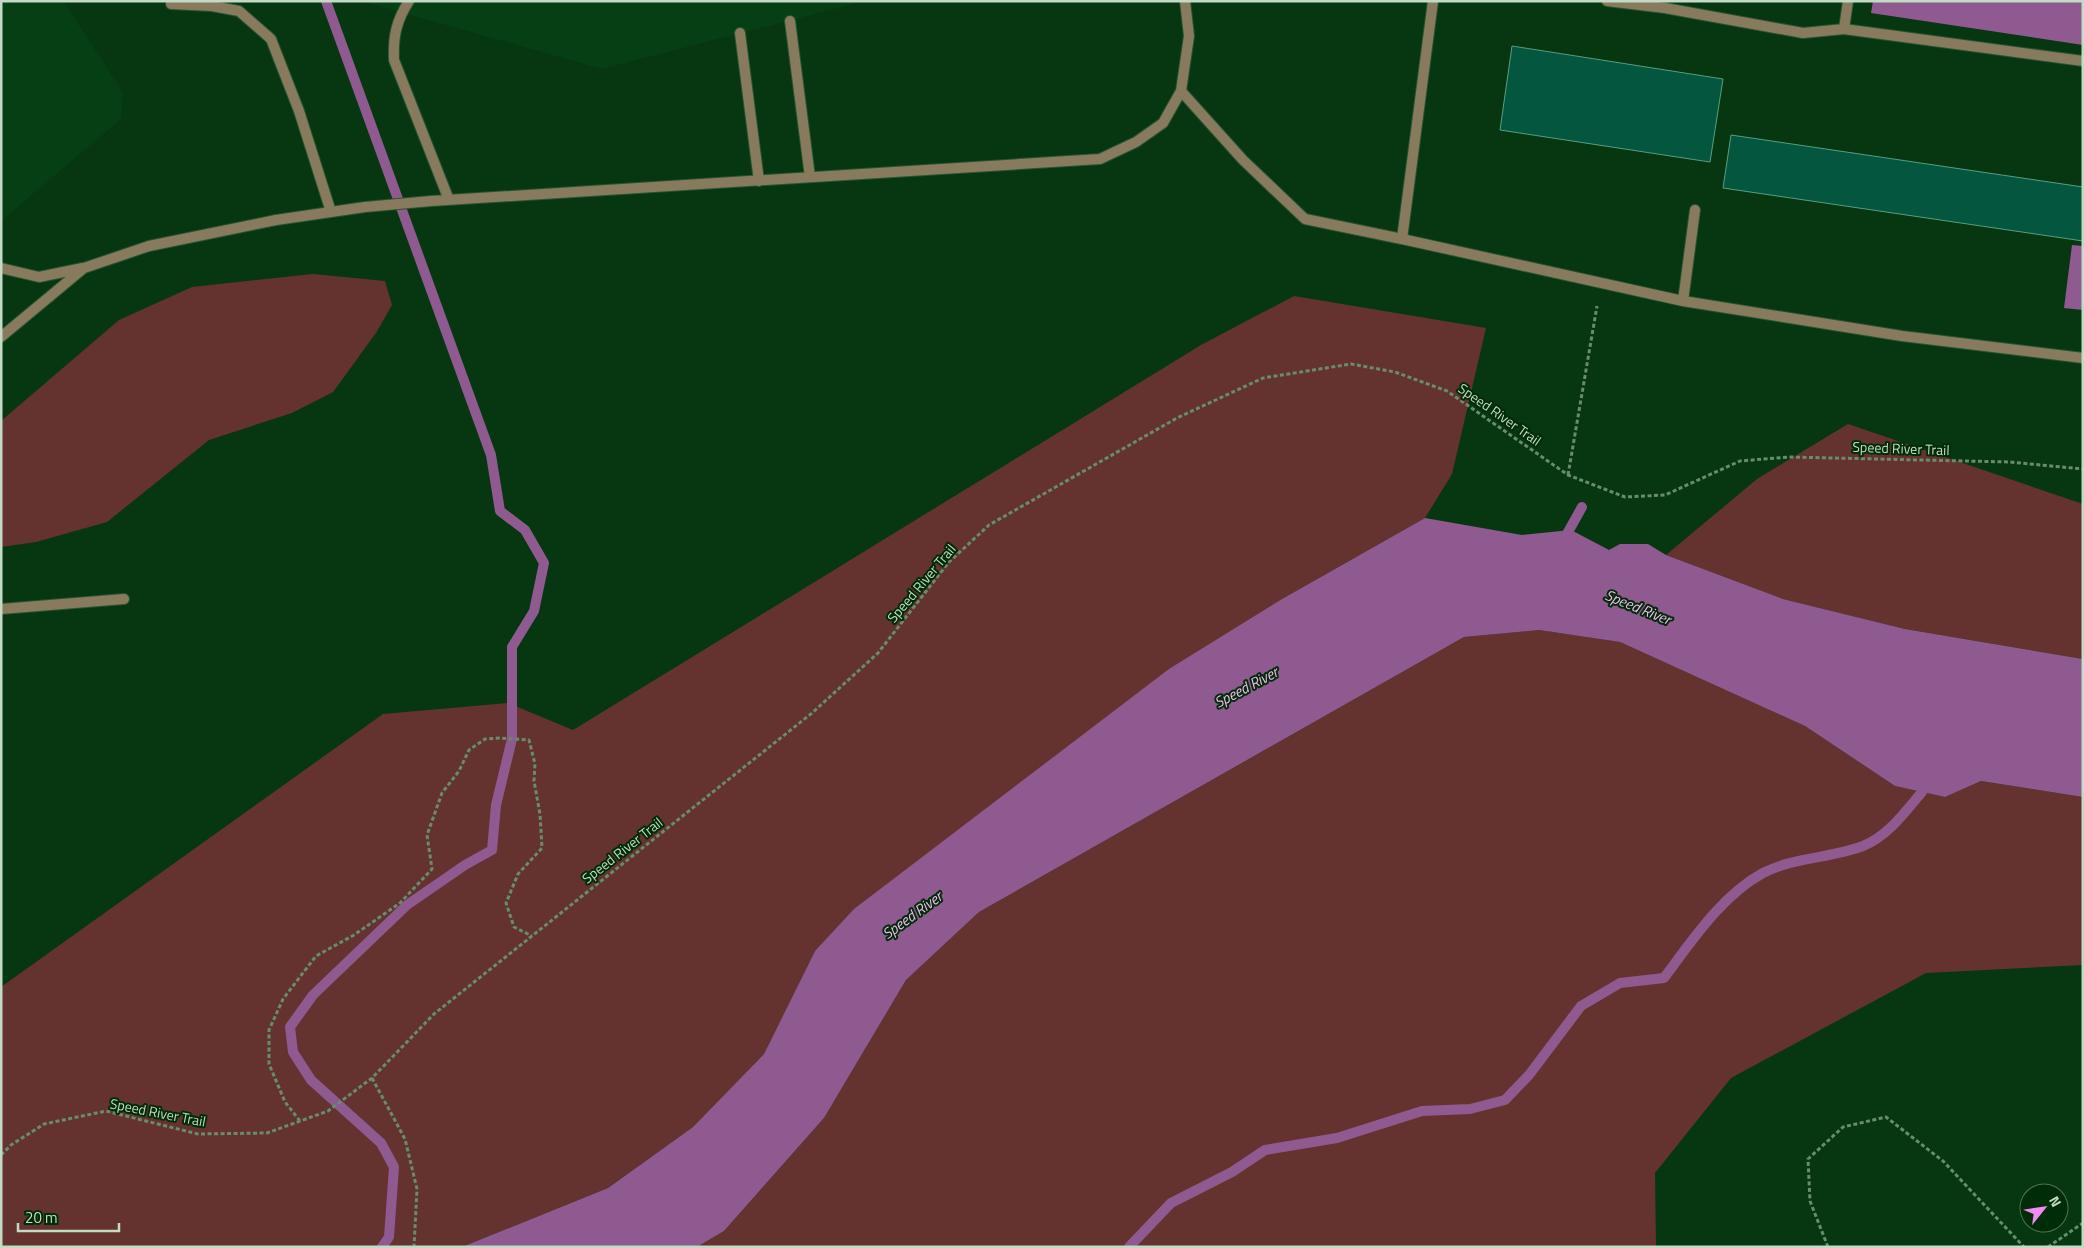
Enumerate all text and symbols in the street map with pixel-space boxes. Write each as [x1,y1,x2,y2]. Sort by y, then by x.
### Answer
street label: Speed River Trail [1454,378,1546,450]
street label: Speed River Trail [1852,436,1950,460]
street label: Speed River Trail [882,539,960,627]
water label: Speed River [1601,583,1677,632]
water label: Speed River [1210,659,1284,713]
street label: Speed River Trail [577,812,667,888]
water label: Speed River [877,884,949,945]
street label: Speed River Trail [108,1092,208,1132]
north arrow [2019,1183,2069,1233]
text: N [2044,1192,2067,1211]
scale bar [18,1200,119,1232]
text: 20 m [25,1206,58,1229]

